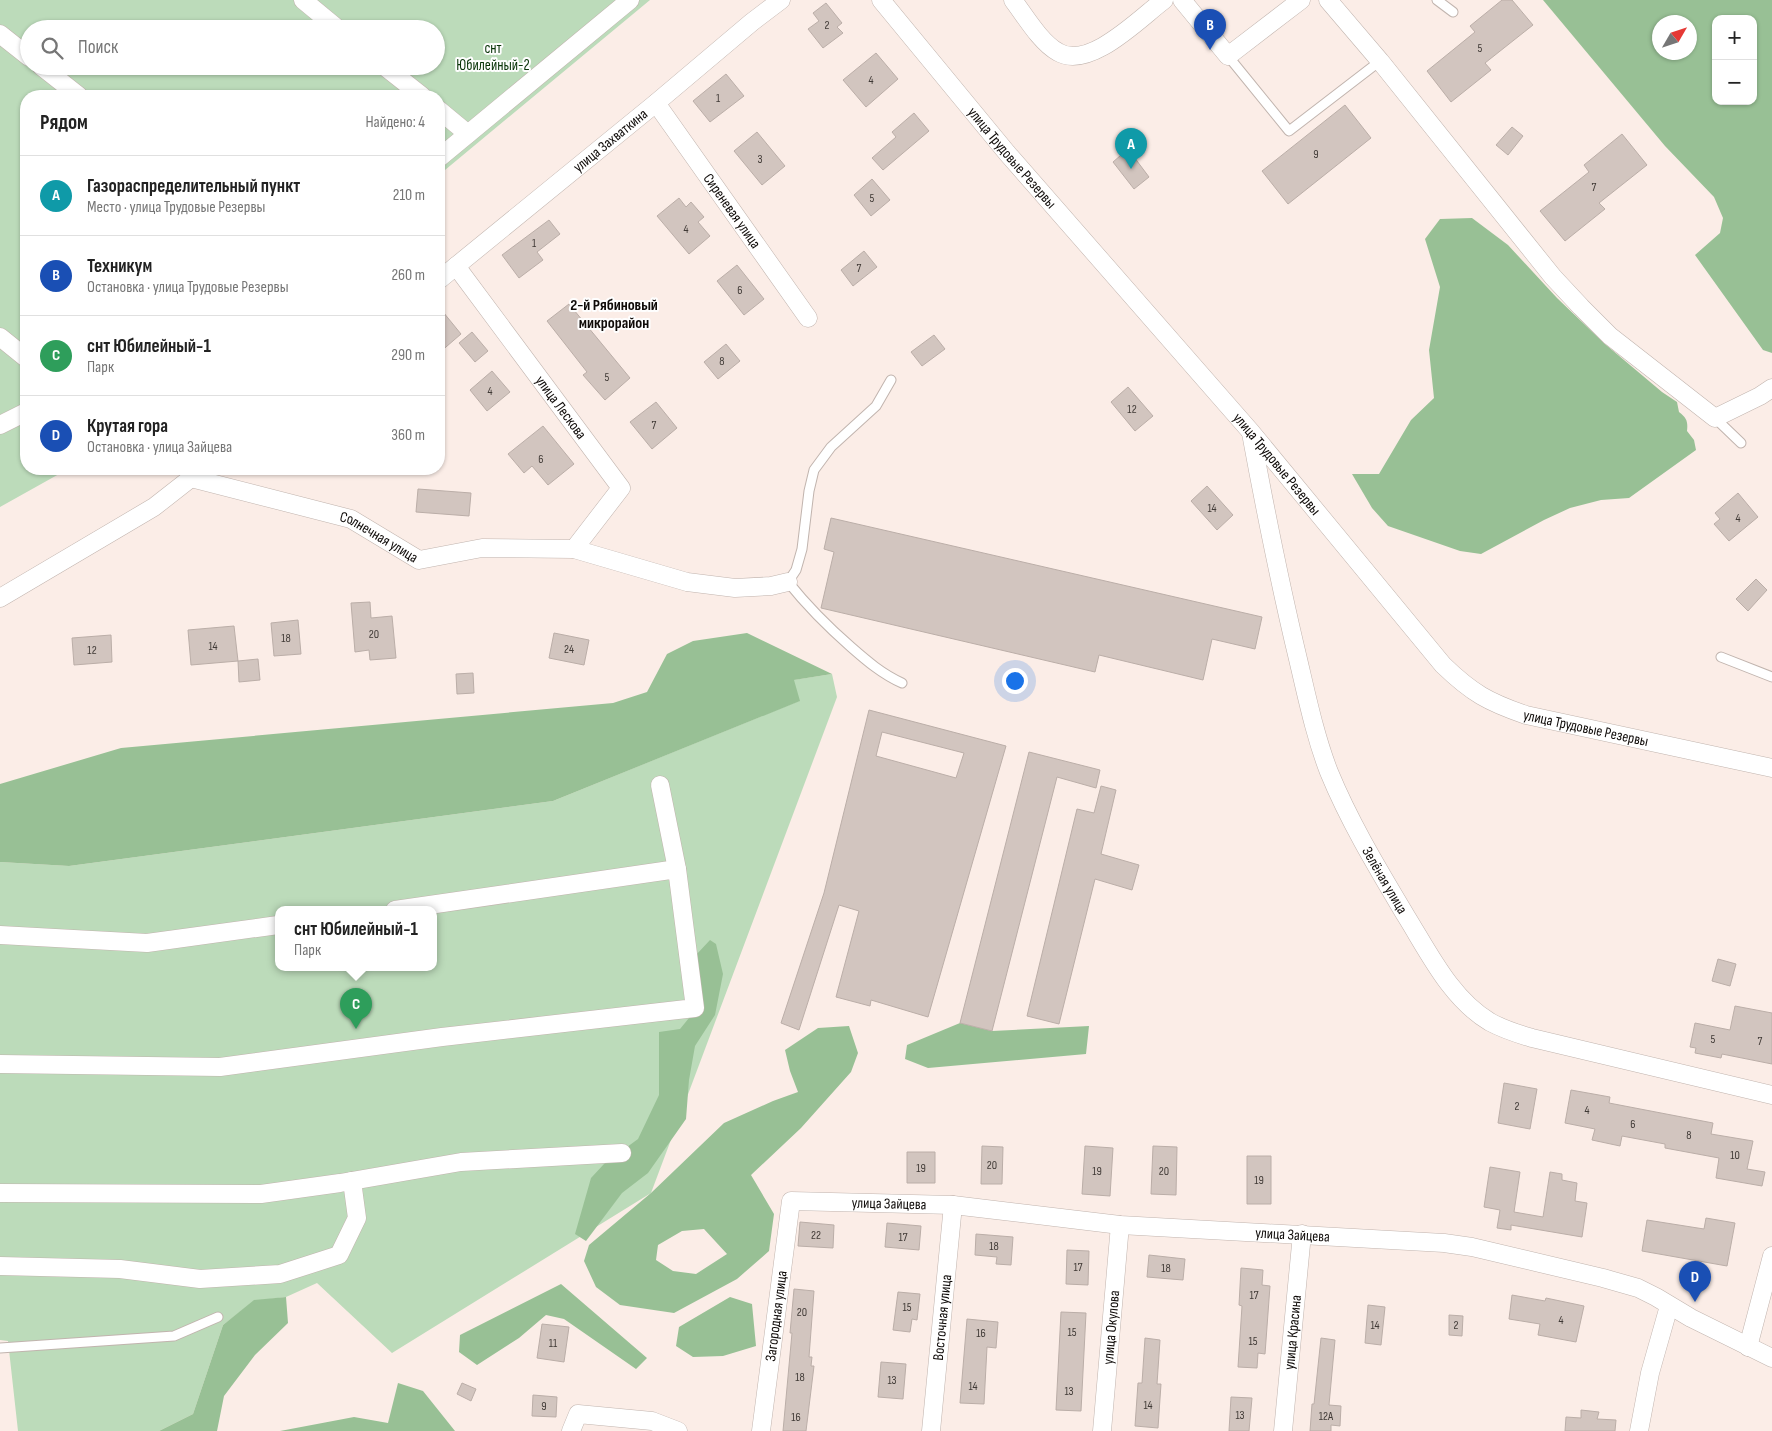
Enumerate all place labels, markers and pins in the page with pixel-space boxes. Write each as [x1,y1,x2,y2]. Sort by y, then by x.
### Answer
pin: B [1194,9,1226,50]
pin: A [1115,128,1147,169]
pin: C [340,988,372,1029]
pin: D [1679,1261,1711,1302]

